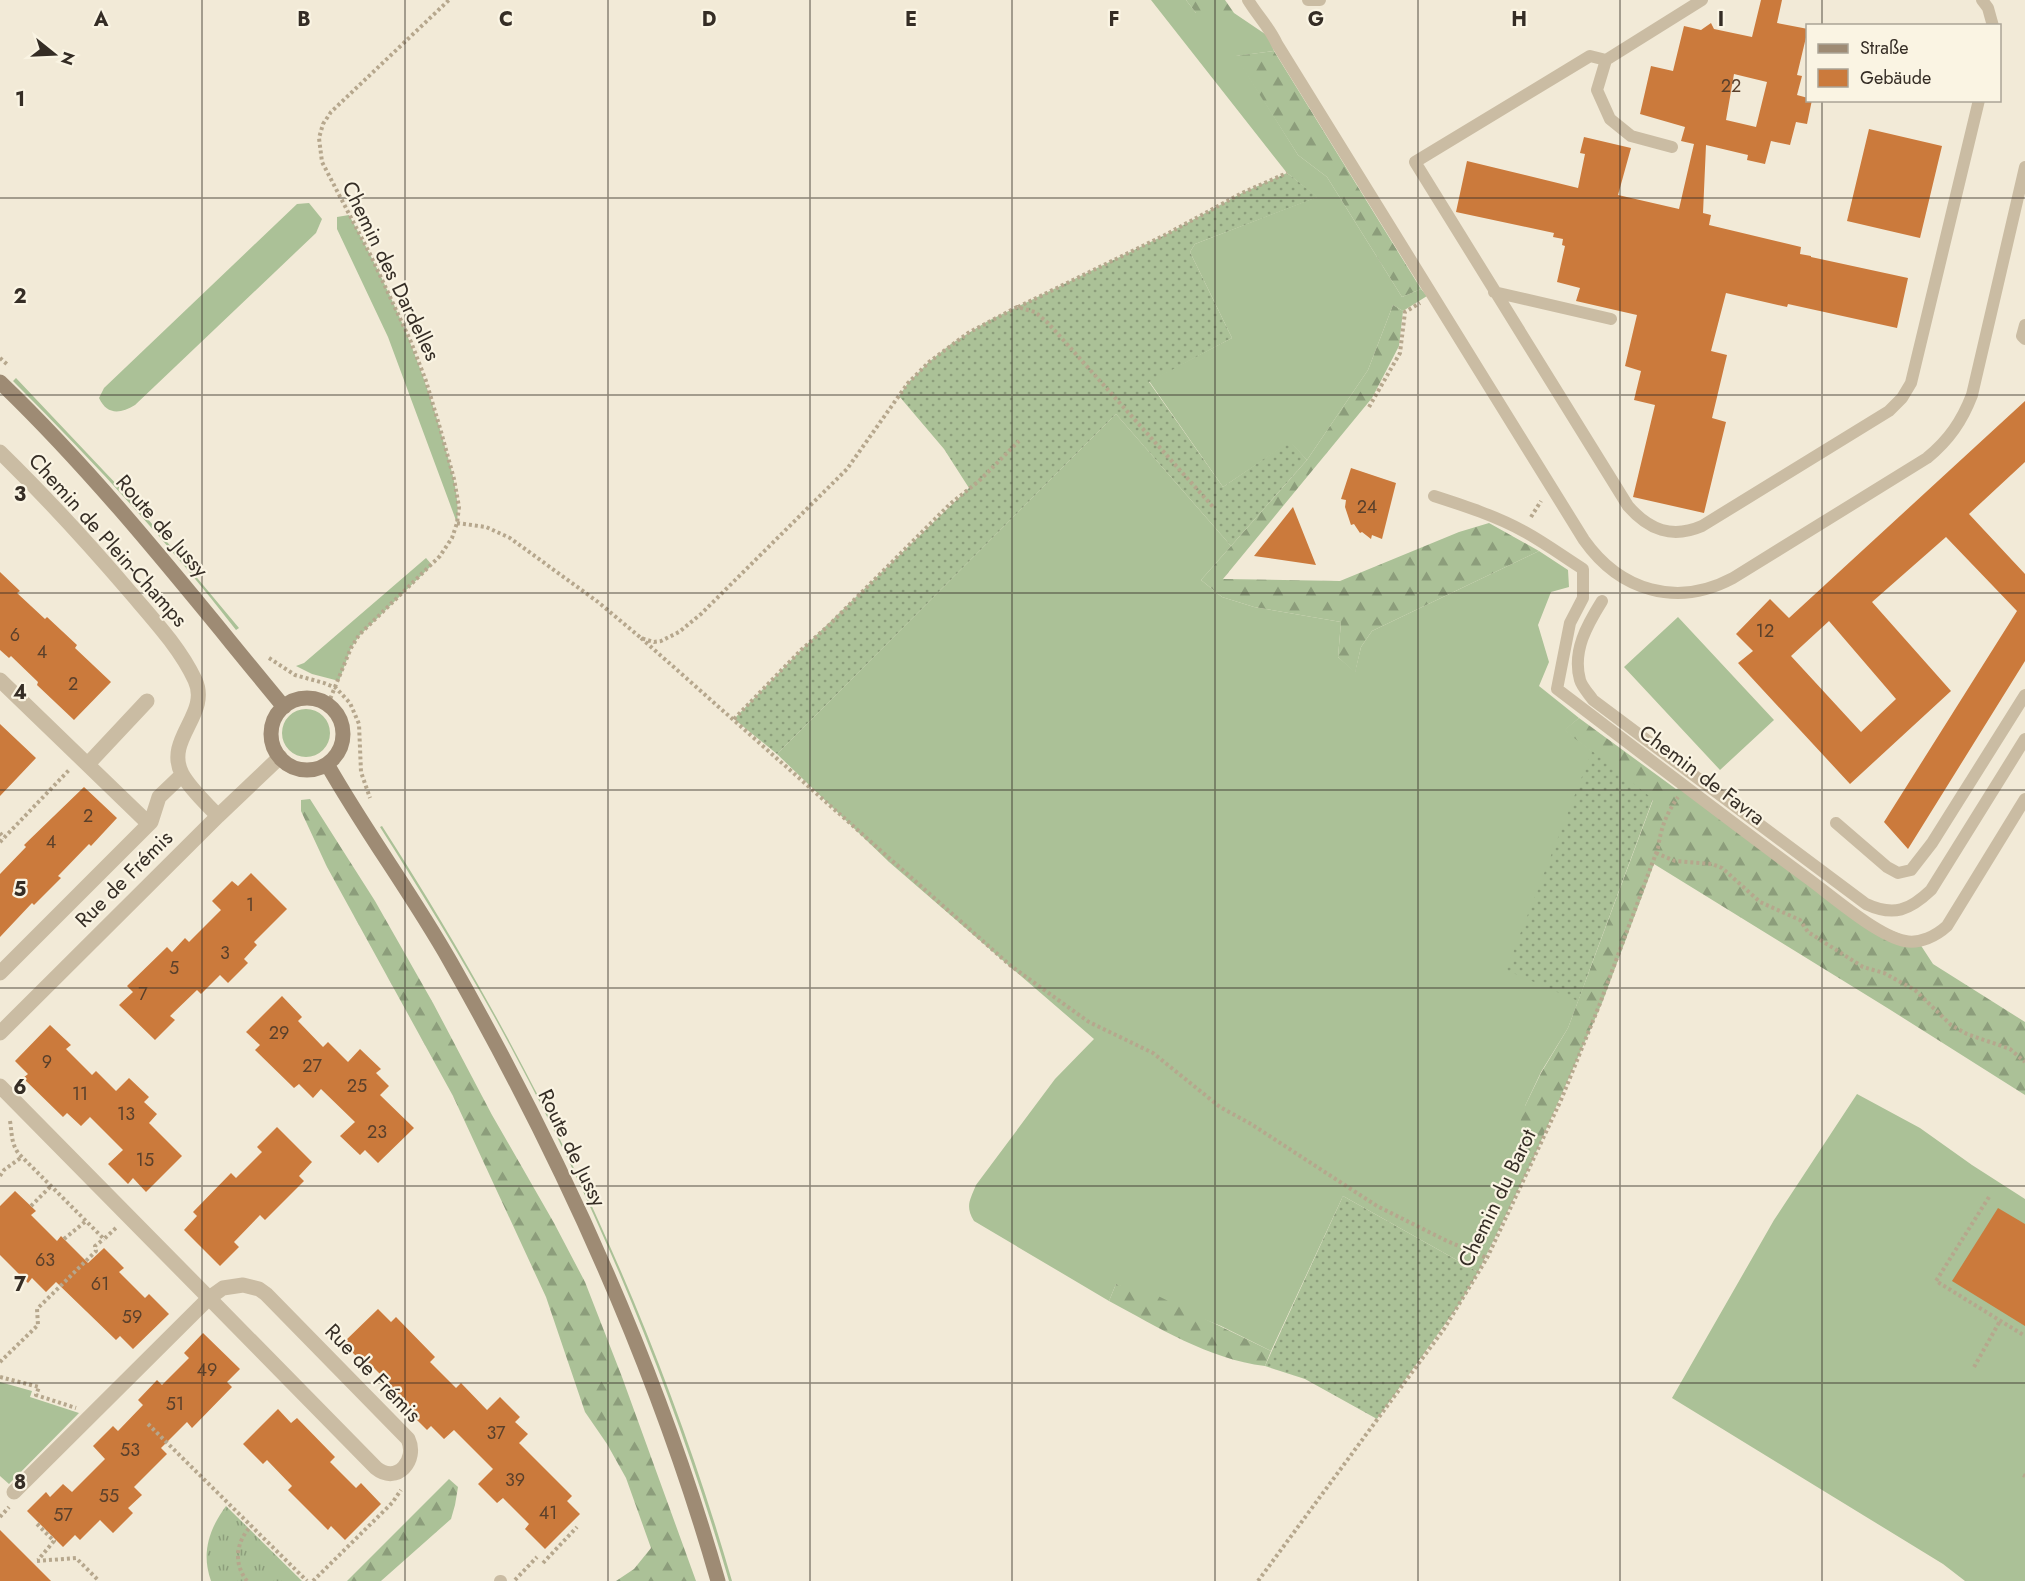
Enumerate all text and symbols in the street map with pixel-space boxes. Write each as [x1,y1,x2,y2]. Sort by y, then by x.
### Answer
text: A [93,5,109,34]
text: B [297,5,311,34]
text: C [499,5,513,34]
text: D [702,5,716,34]
text: E [905,5,917,34]
text: F [1108,5,1120,34]
text: G [1308,5,1324,34]
text: H [1511,5,1527,34]
text: I [1718,5,1724,34]
north arrow [24,24,84,84]
legend [1806,24,2001,102]
text: Straße [1860,35,1908,61]
text: N [55,49,81,68]
text: Gebäude [1860,65,1931,91]
house number: 22 [1721,73,1741,99]
text: 1 [15,85,25,114]
street label: Chemin des Dardelles [335,176,447,366]
text: 2 [13,282,27,311]
street label: Chemin de Plein-Champs [22,446,194,634]
street label: Route de Jussy [109,468,216,585]
text: 3 [14,480,26,509]
house number: 24 [1357,494,1377,520]
house number: 12 [1756,618,1774,644]
house number: 6 [10,622,20,648]
house number: 4 [37,639,47,665]
house number: 2 [68,671,78,697]
text: 4 [13,678,27,707]
street label: Chemin de Favra [1633,718,1771,832]
house number: 2 [83,803,93,829]
street label: Rue de Frémis [68,823,180,935]
house number: 4 [46,829,56,855]
text: 5 [14,875,27,904]
house number: 1 [246,892,254,918]
house number: 3 [220,940,230,966]
house number: 5 [169,955,179,981]
house number: 7 [138,981,148,1007]
house number: 29 [269,1020,289,1046]
house number: 9 [42,1049,52,1075]
house number: 27 [302,1053,322,1079]
text: 6 [13,1073,27,1102]
house number: 25 [347,1073,367,1099]
house number: 11 [72,1081,88,1107]
street label: Route de Jussy [531,1084,614,1213]
house number: 13 [117,1101,135,1127]
house number: 23 [367,1119,387,1145]
street label: Chemin du Barot [1451,1124,1543,1272]
house number: 15 [136,1147,154,1173]
house number: 63 [35,1247,55,1273]
text: 7 [14,1270,27,1299]
house number: 61 [91,1271,109,1297]
house number: 59 [122,1304,142,1330]
street label: Rue de Frémis [318,1317,428,1429]
house number: 49 [197,1357,217,1383]
house number: 51 [166,1391,184,1417]
house number: 37 [486,1420,506,1446]
house number: 53 [120,1437,140,1463]
house number: 39 [505,1467,525,1493]
text: 8 [14,1468,26,1497]
house number: 55 [99,1483,119,1509]
house number: 41 [539,1500,557,1526]
house number: 57 [53,1502,73,1528]

